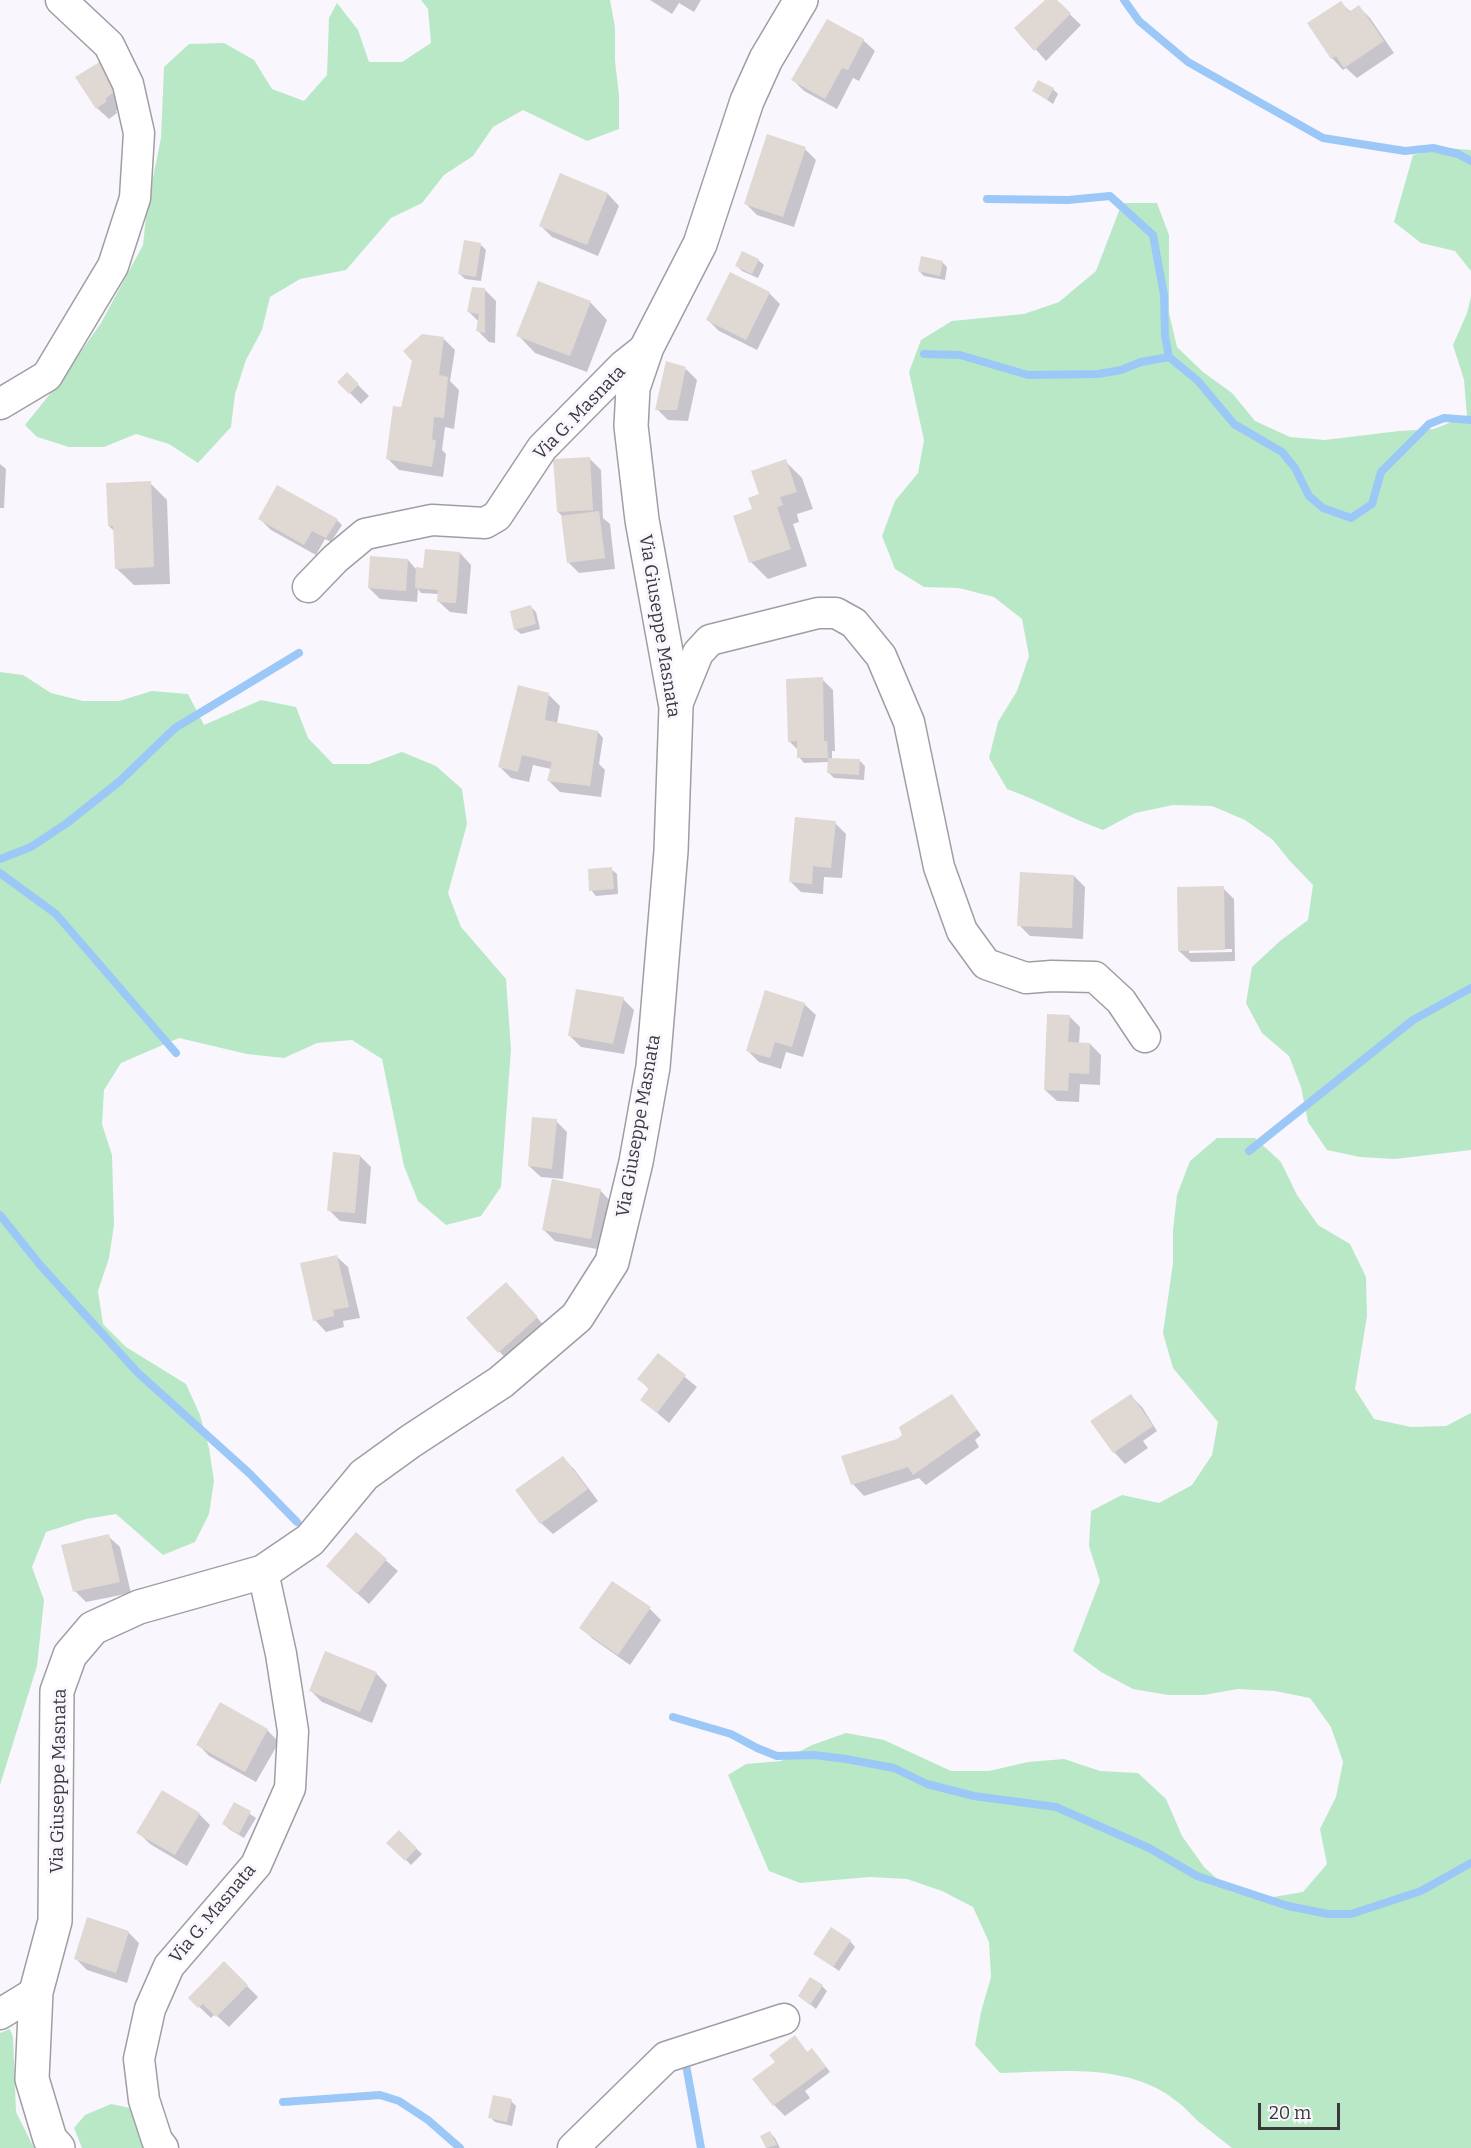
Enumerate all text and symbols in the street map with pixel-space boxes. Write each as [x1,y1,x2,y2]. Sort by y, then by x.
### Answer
street label: Via G. Masnata [530,361,630,465]
street label: Via Giuseppe Masnata [634,533,684,719]
street label: Via Giuseppe Masnata [612,1033,666,1219]
street label: Via Giuseppe Masnata [47,1688,71,1874]
street label: Via G. Masnata [165,1860,261,1968]
scale bar [1261,2091,1344,2129]
text: 20 m [1269,2102,1311,2124]

